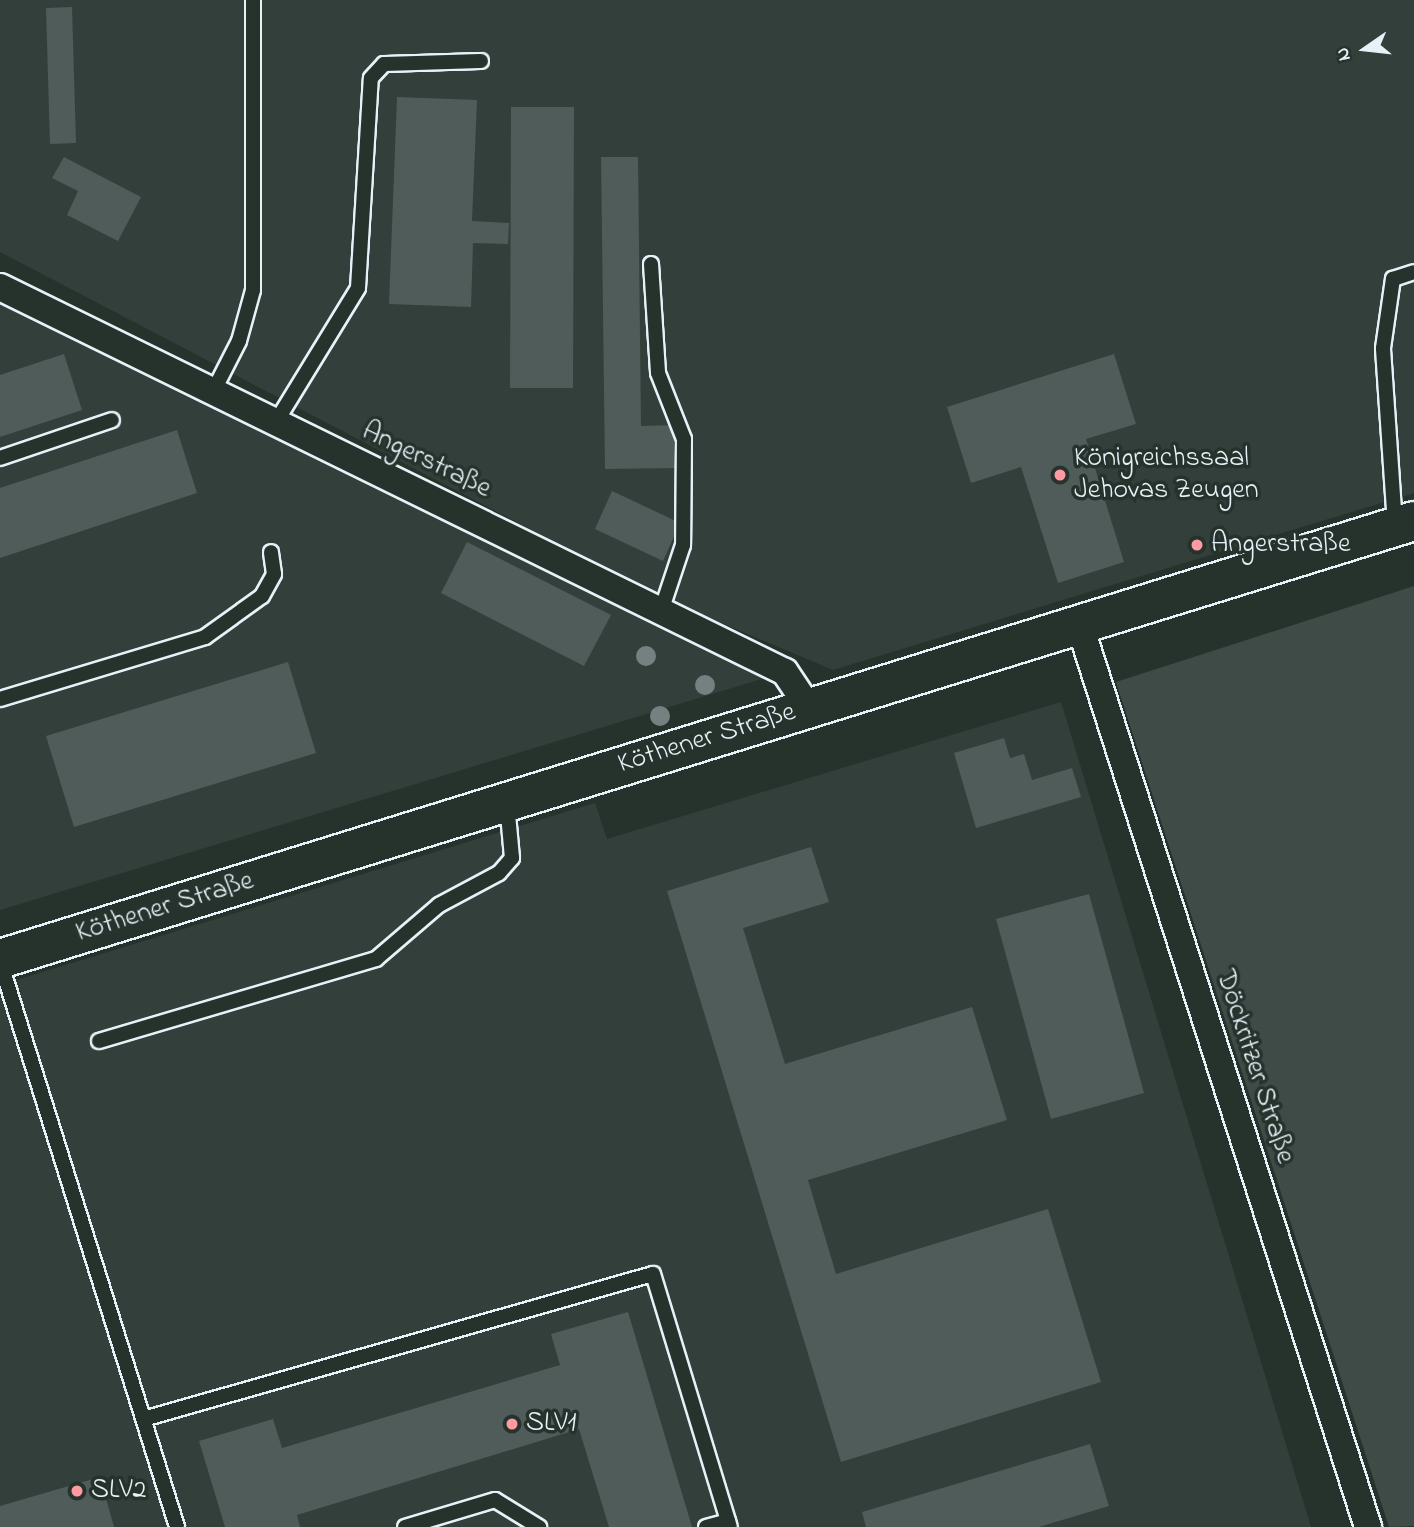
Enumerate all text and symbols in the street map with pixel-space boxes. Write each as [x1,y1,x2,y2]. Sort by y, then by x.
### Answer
north arrow [1330,14,1400,84]
text: N [1329,45,1359,64]
street label: Angerstraße [356,415,496,507]
place label: Königreichssaal Jehovas Zeugen [1074,442,1259,508]
marker: Königreichssaal Jehovas Zeugen [1052,467,1068,483]
place label: Angerstraße [1211,528,1351,562]
marker: Angerstraße [1189,537,1205,553]
street label: Köthener Straße [614,696,800,782]
street label: Köthener Straße [72,865,258,951]
street label: Döckritzer Straße [1207,966,1301,1168]
place label: SLV1 [526,1407,576,1441]
marker: SLV1 [504,1416,520,1432]
place label: SLV2 [91,1474,146,1508]
marker: SLV2 [69,1483,85,1499]

